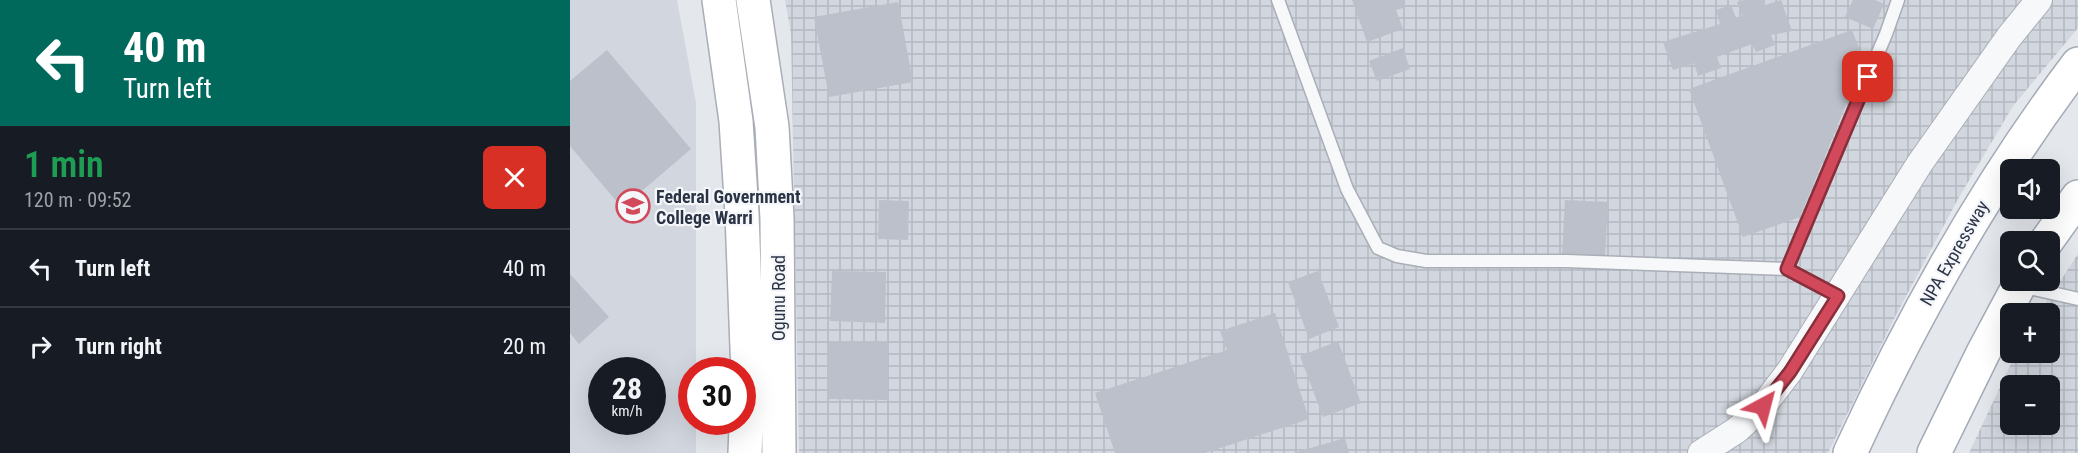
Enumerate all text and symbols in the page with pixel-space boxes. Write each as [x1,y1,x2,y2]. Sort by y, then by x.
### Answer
text: 40 m [123,23,206,72]
icon: left [24,24,102,102]
pin [1842,51,1893,102]
icon: arrive [1851,60,1884,93]
text: Turn left [123,73,212,105]
text: 1 min [24,144,104,186]
button: close [483,146,546,209]
map controls [2000,159,2060,435]
button: sound [2000,159,2060,219]
place label: Federal Government College Warri [656,186,801,228]
text: 120 m · 09:52 [24,188,131,212]
school or university icon: Federal Government College Warri [615,188,651,224]
street label: NPA Expressway [1915,196,1993,309]
button: search [2000,231,2060,291]
icon: left [24,252,57,285]
street label: Ogunu Road [768,255,789,341]
text: Turn left [75,256,150,281]
text: 40 m [503,256,546,281]
button: + [2000,303,2060,363]
icon: right [24,330,57,363]
text: Turn right [75,334,162,359]
text: 20 m [503,334,546,359]
speed limit sign: 30 [678,357,756,435]
text: 28 [612,371,642,406]
position arrow [1731,374,1795,438]
button: − [2000,375,2060,435]
text: km/h [612,402,642,420]

